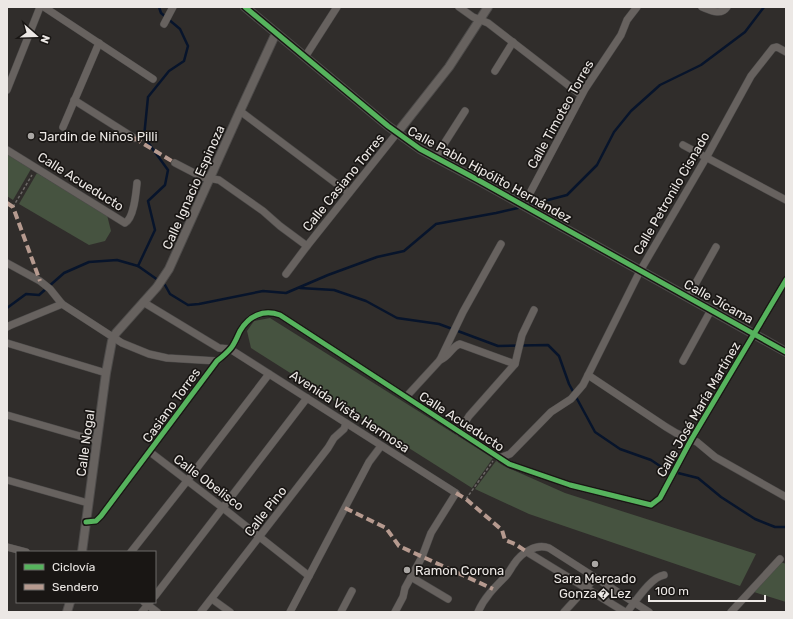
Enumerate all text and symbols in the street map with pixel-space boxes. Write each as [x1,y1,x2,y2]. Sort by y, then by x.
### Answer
north arrow [16,16,56,56]
text: N [37,33,52,45]
street label: Calle Timoteo Torres [524,57,597,171]
street label: Calle Ignacio Espinoza [159,123,229,252]
street label: Calle Pablo Hipólito Hernández [405,123,575,226]
place label: Jardin de Niños Pilli [39,129,158,144]
street label: Calle Petronilo Cisnado [630,129,713,257]
street label: Calle Casiano Torres [299,130,388,234]
marker: Jardin de Niños Pilli [26,131,36,141]
street label: Calle Acueducto [35,149,126,214]
street label: Calle Jícama [681,276,756,327]
street label: Calle José María Martínez [653,339,744,480]
street label: Casiano Torres [139,365,204,445]
street label: Avenida Vista Hermosa [287,367,412,456]
street label: Calle Acueducto [416,388,507,455]
street label: Calle Nogal [73,409,99,478]
street label: Calle Obelisco [171,451,247,514]
street label: Calle Pino [241,483,290,539]
legend [16,551,156,603]
marker: Sara Mercado Gonza�Lez [590,559,600,569]
text: Ciclovía [52,560,95,574]
place label: Ramon Corona [415,563,504,578]
marker: Ramon Corona [402,565,412,575]
place label: Sara Mercado Gonza�Lez [554,571,636,601]
scale bar [649,577,765,603]
text: Sendero [52,580,99,594]
text: 100 m [655,584,689,598]

